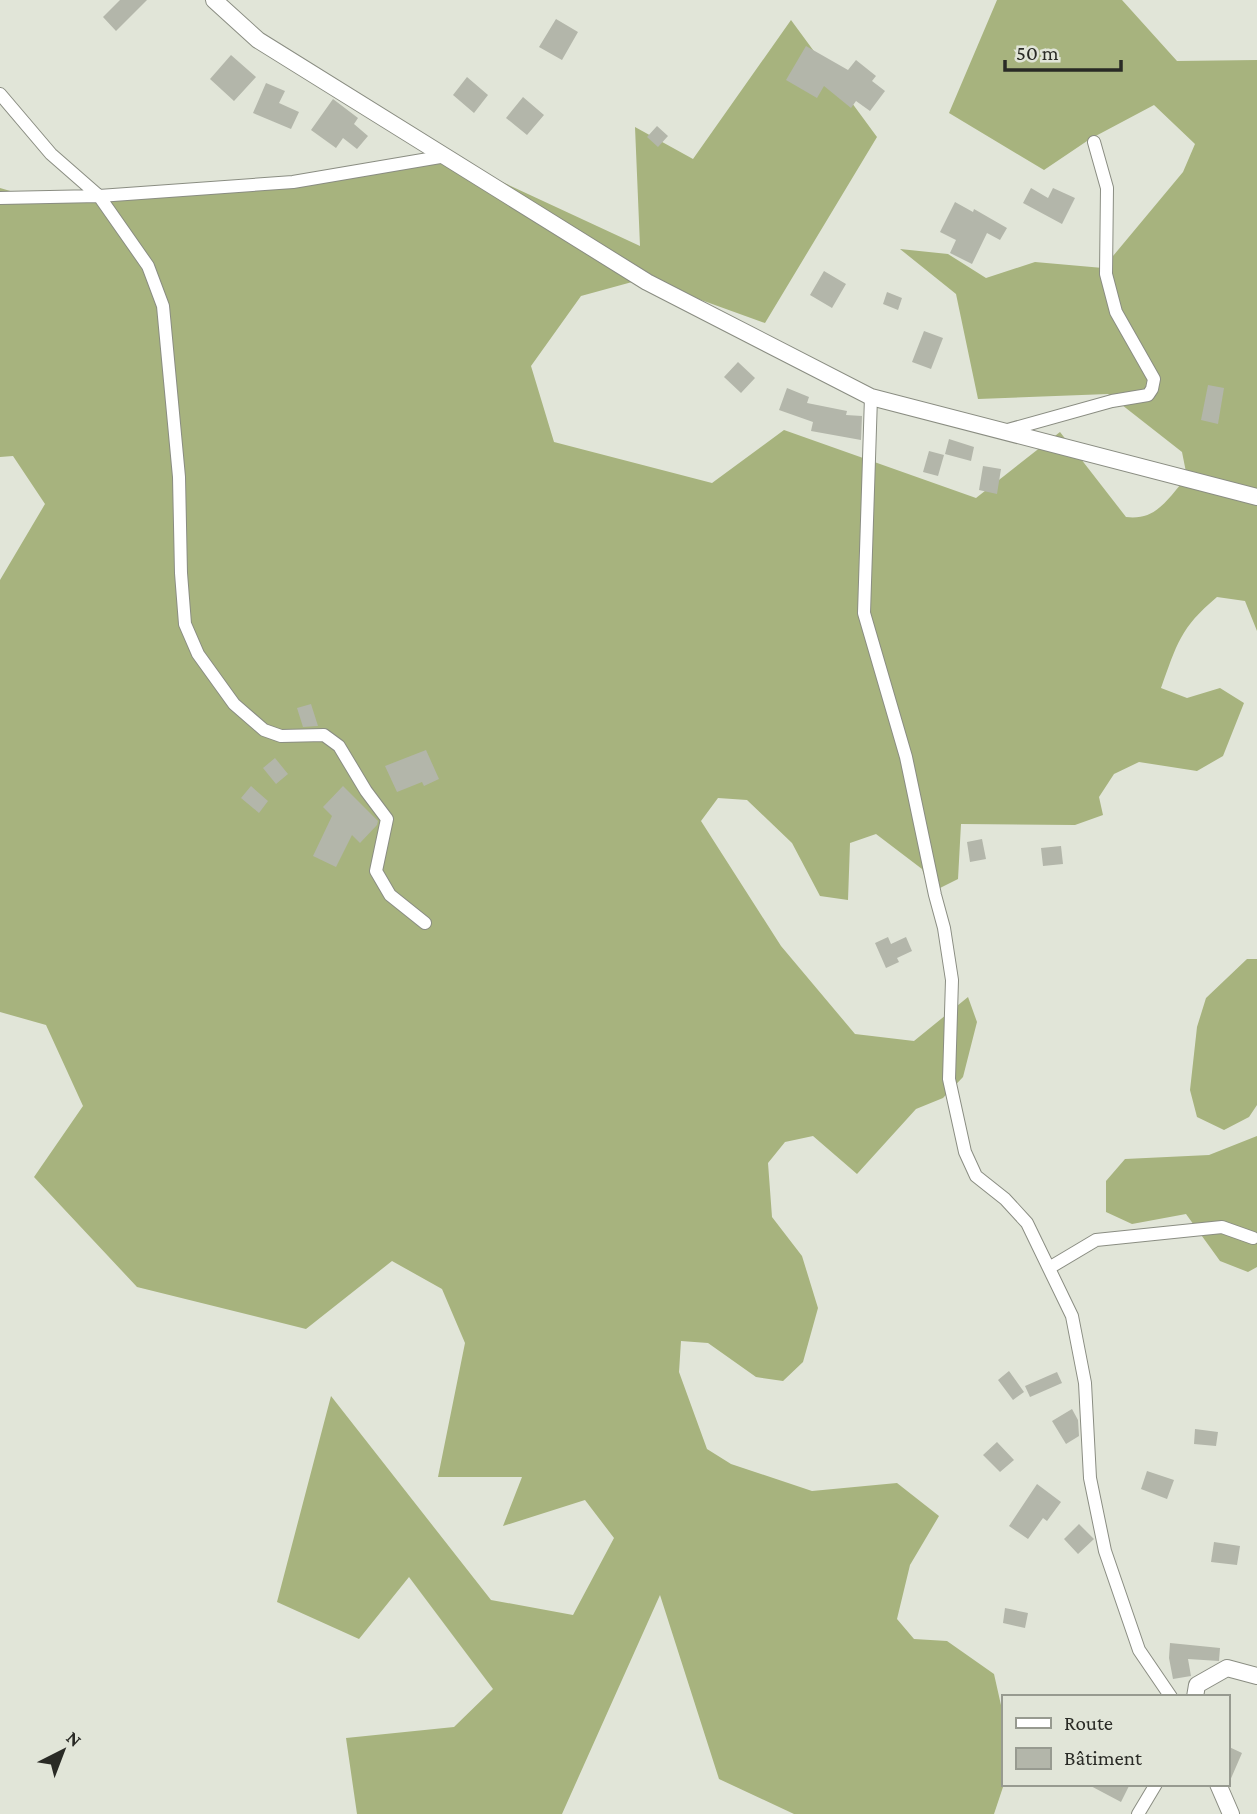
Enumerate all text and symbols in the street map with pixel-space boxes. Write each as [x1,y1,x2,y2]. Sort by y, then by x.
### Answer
scale bar [1005,28,1120,72]
text: 50 m [1016,41,1059,65]
legend [1002,1695,1229,1786]
text: Route [1064,1711,1113,1735]
north arrow [28,1716,98,1786]
text: N [62,1727,86,1751]
text: Bâtiment [1064,1746,1143,1770]

